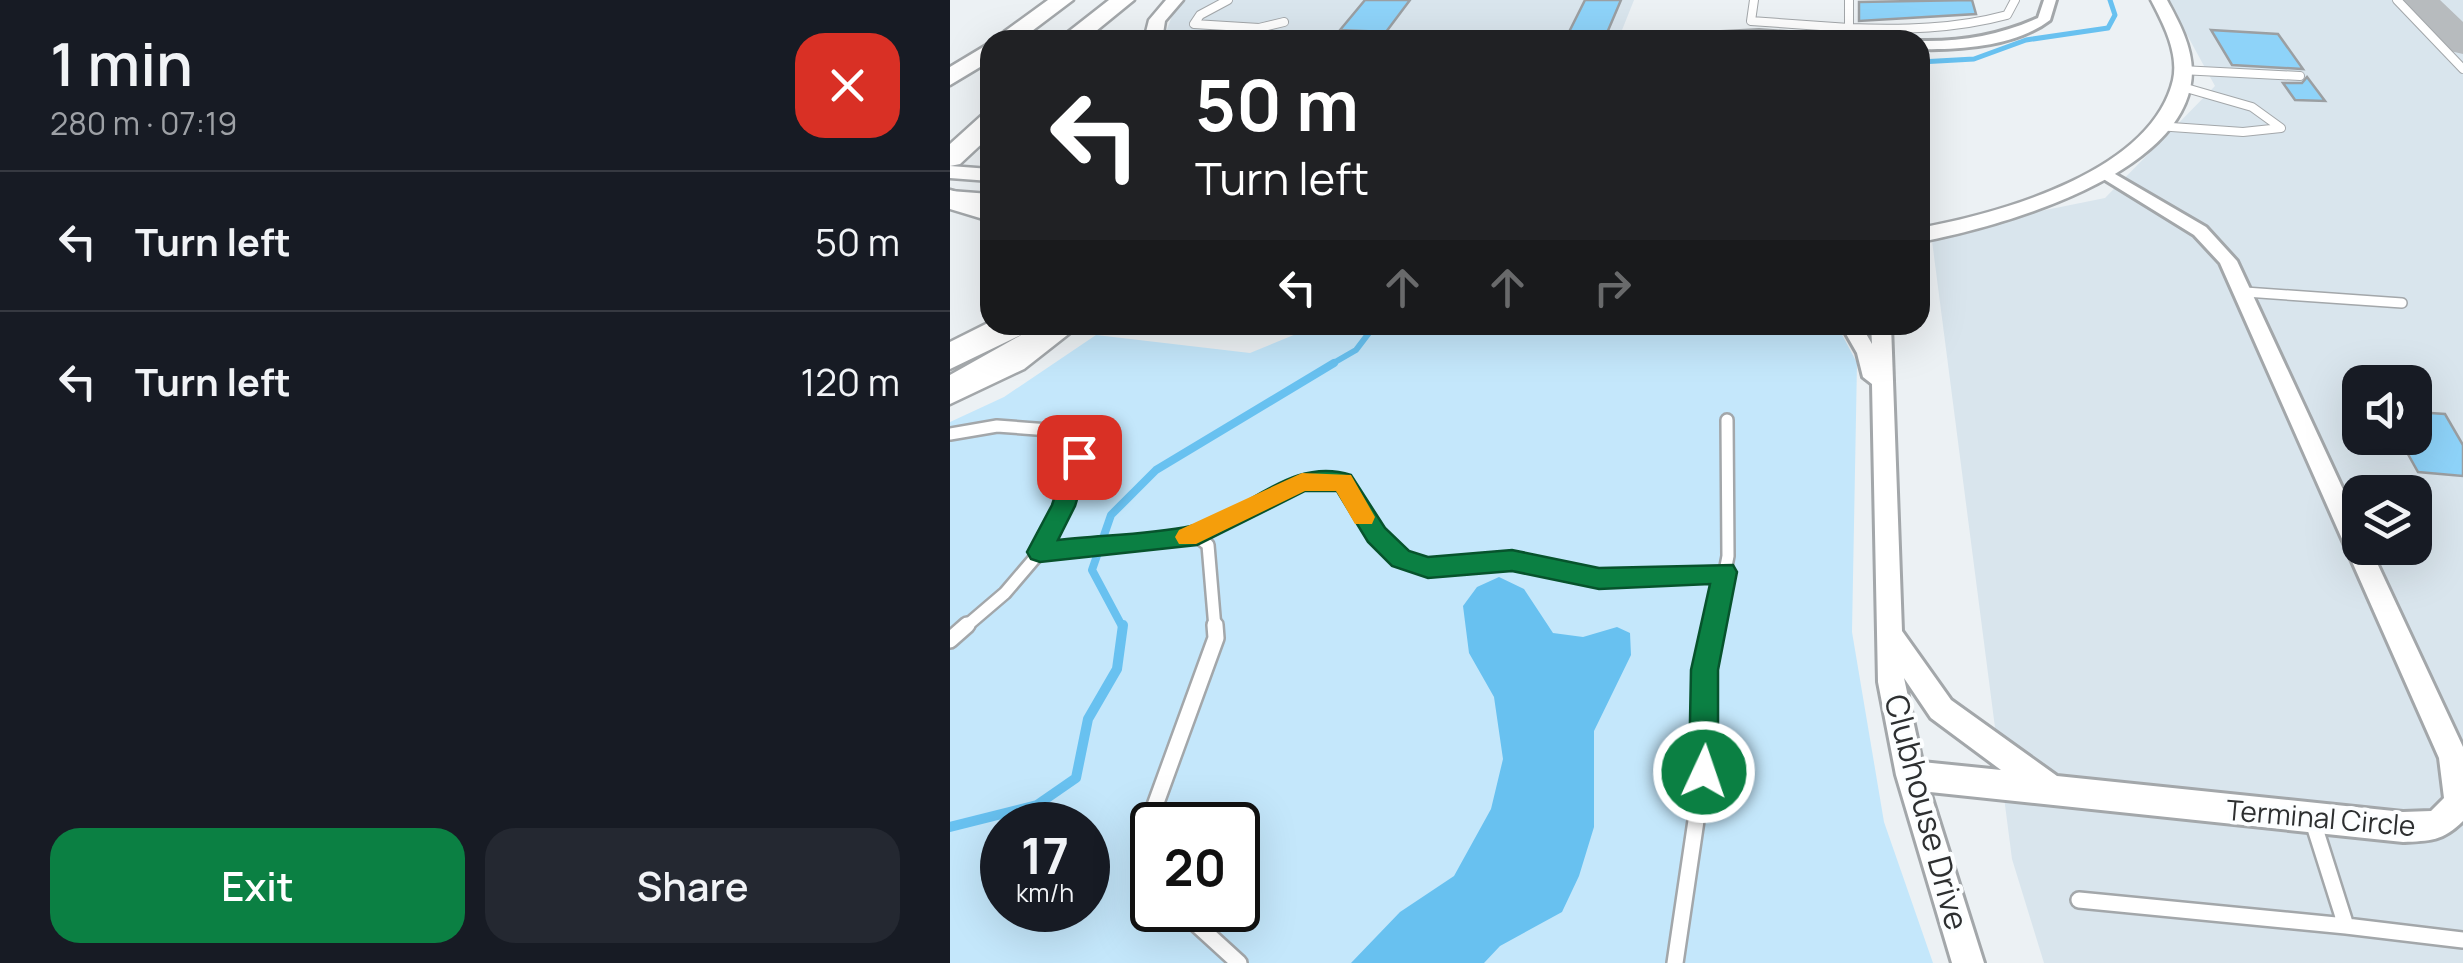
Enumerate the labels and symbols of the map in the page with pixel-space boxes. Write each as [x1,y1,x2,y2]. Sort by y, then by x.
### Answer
pin [1037,415,1122,500]
street label: Clubhouse Drive [1874,689,1980,935]
position arrow [1652,720,1756,824]
street label: Terminal Circle [2225,790,2417,844]
speed limit sign: 20 [1130,802,1260,932]

